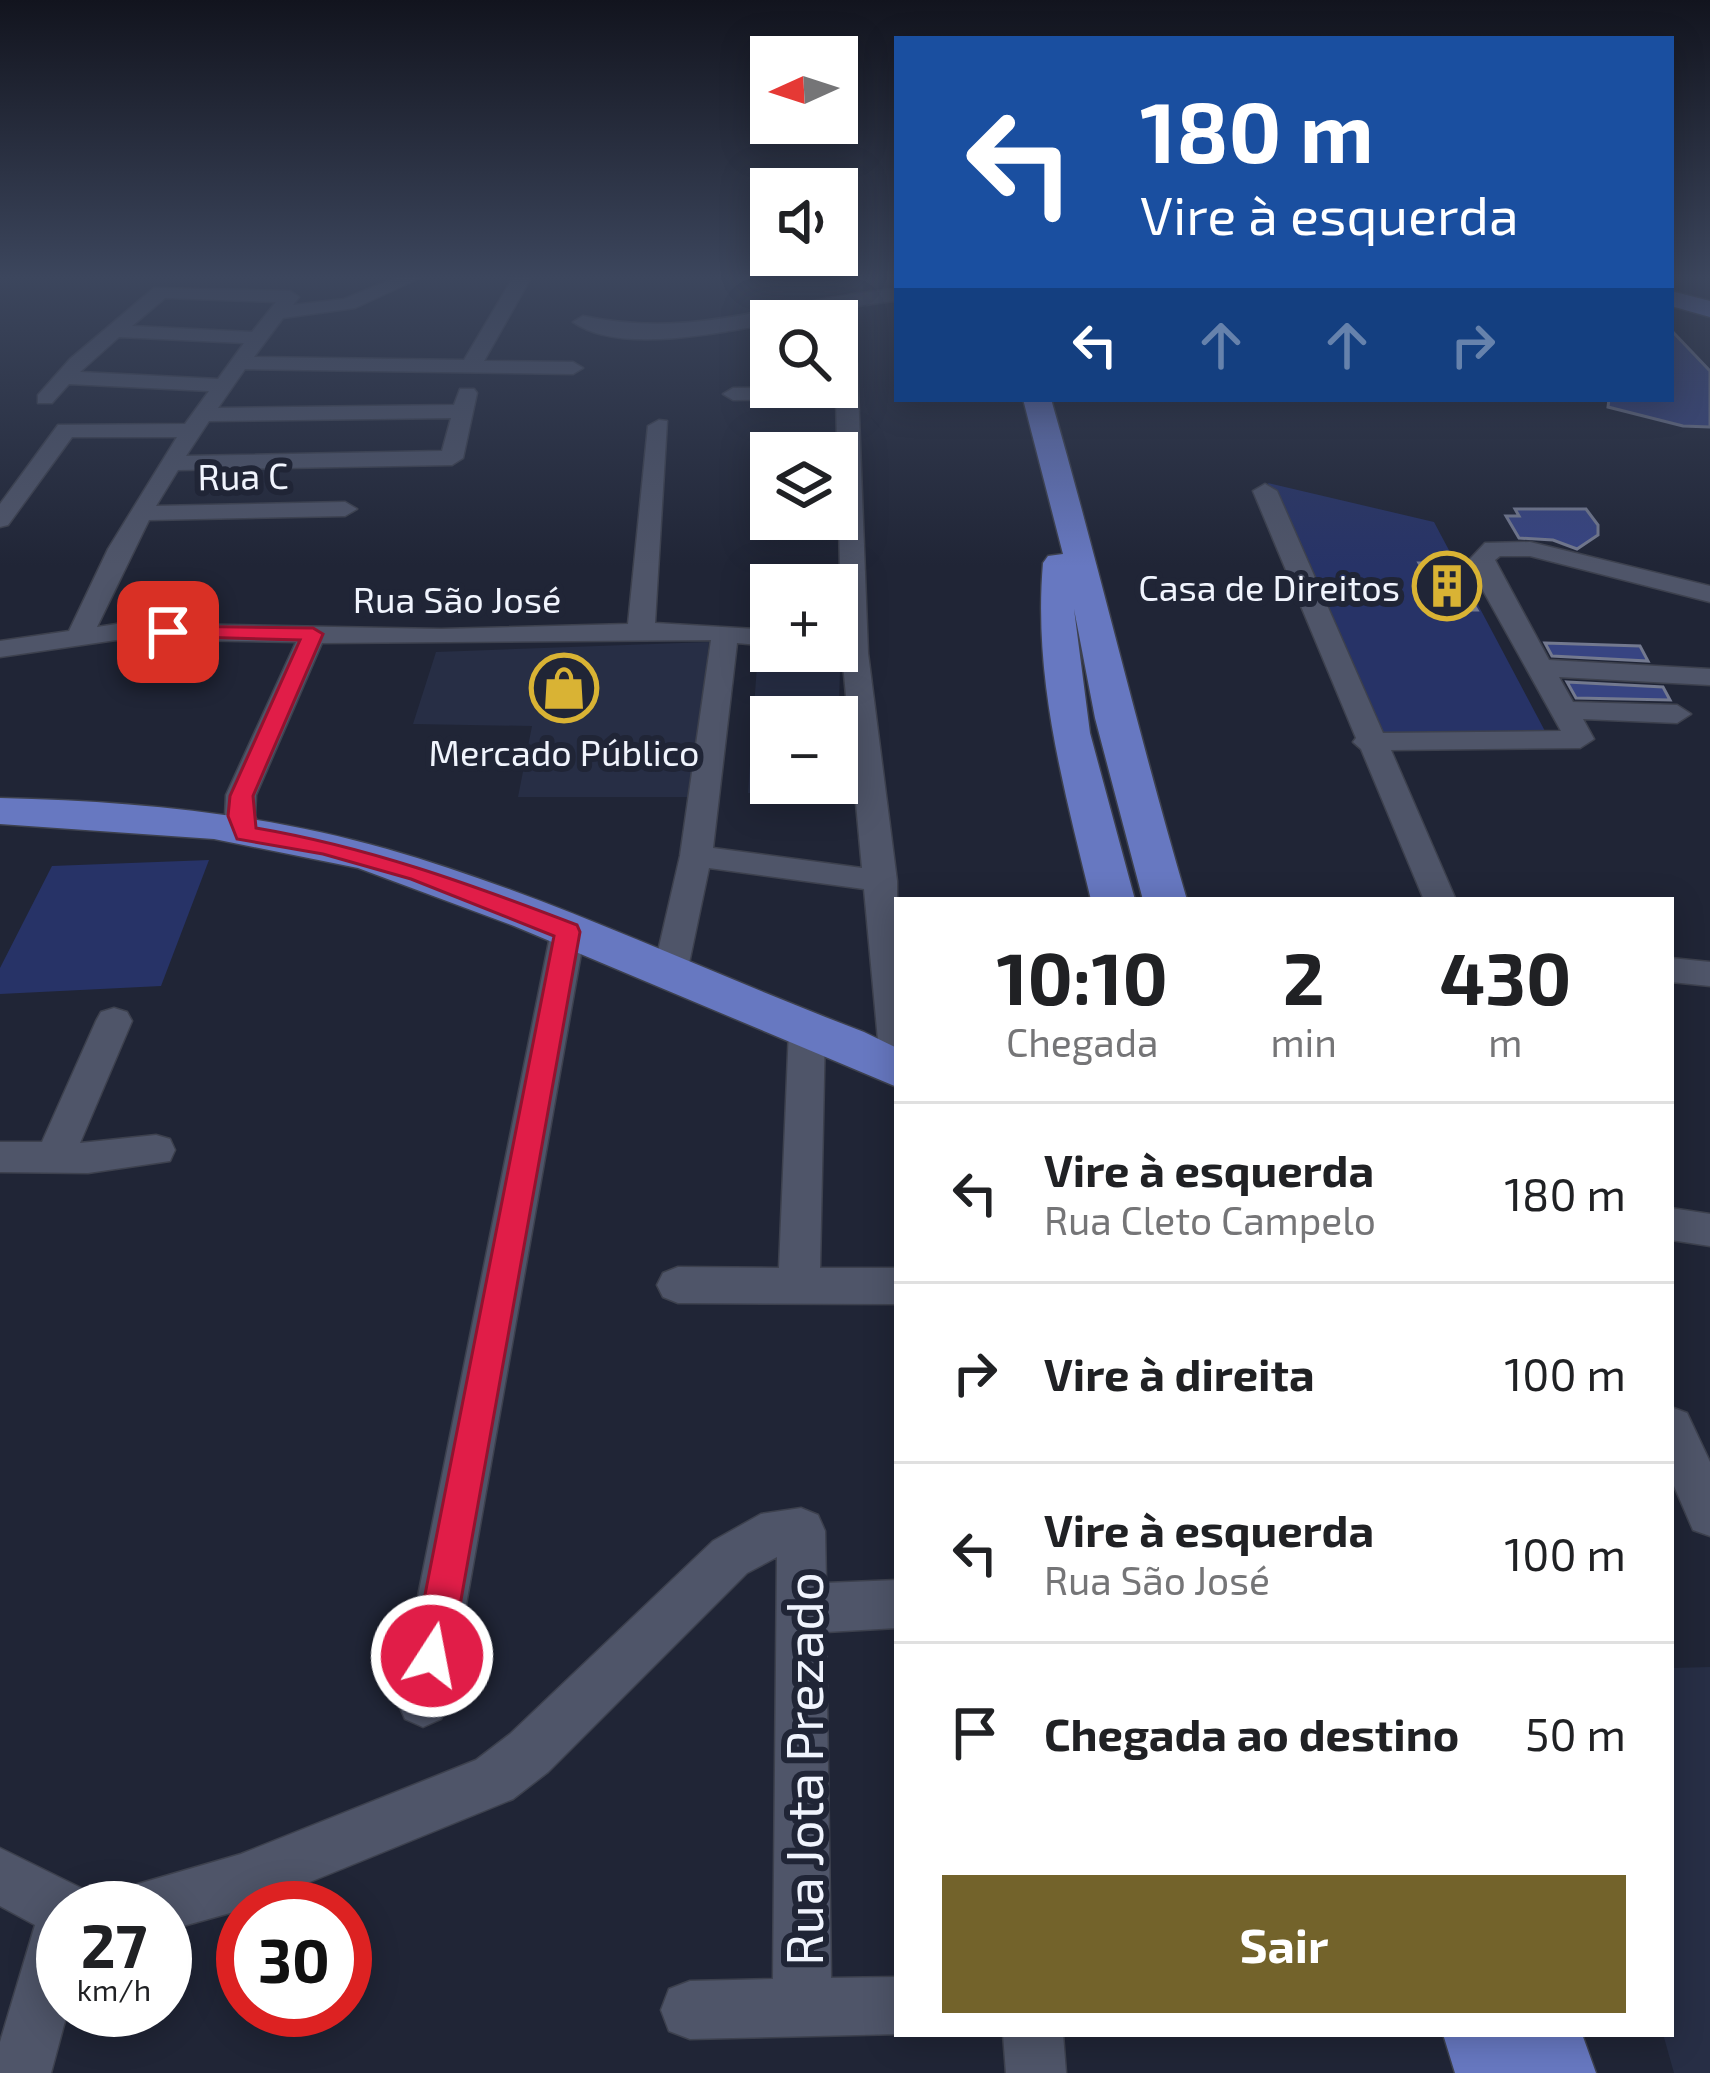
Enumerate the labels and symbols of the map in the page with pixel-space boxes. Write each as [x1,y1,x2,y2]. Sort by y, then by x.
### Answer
north arrow [750,36,858,144]
street label: Rua C [197,453,289,497]
building icon: Casa de Direitos [1412,551,1482,621]
place label: Casa de Direitos [1138,565,1400,608]
street label: Rua São José [353,577,561,620]
pin [117,581,219,683]
shop icon: Mercado Público [529,653,599,723]
place label: Mercado Público [428,730,700,773]
street label: Rua Jota Prezado [772,1572,833,1966]
position arrow [369,1593,495,1719]
speed limit sign: 30 [216,1881,372,2037]

